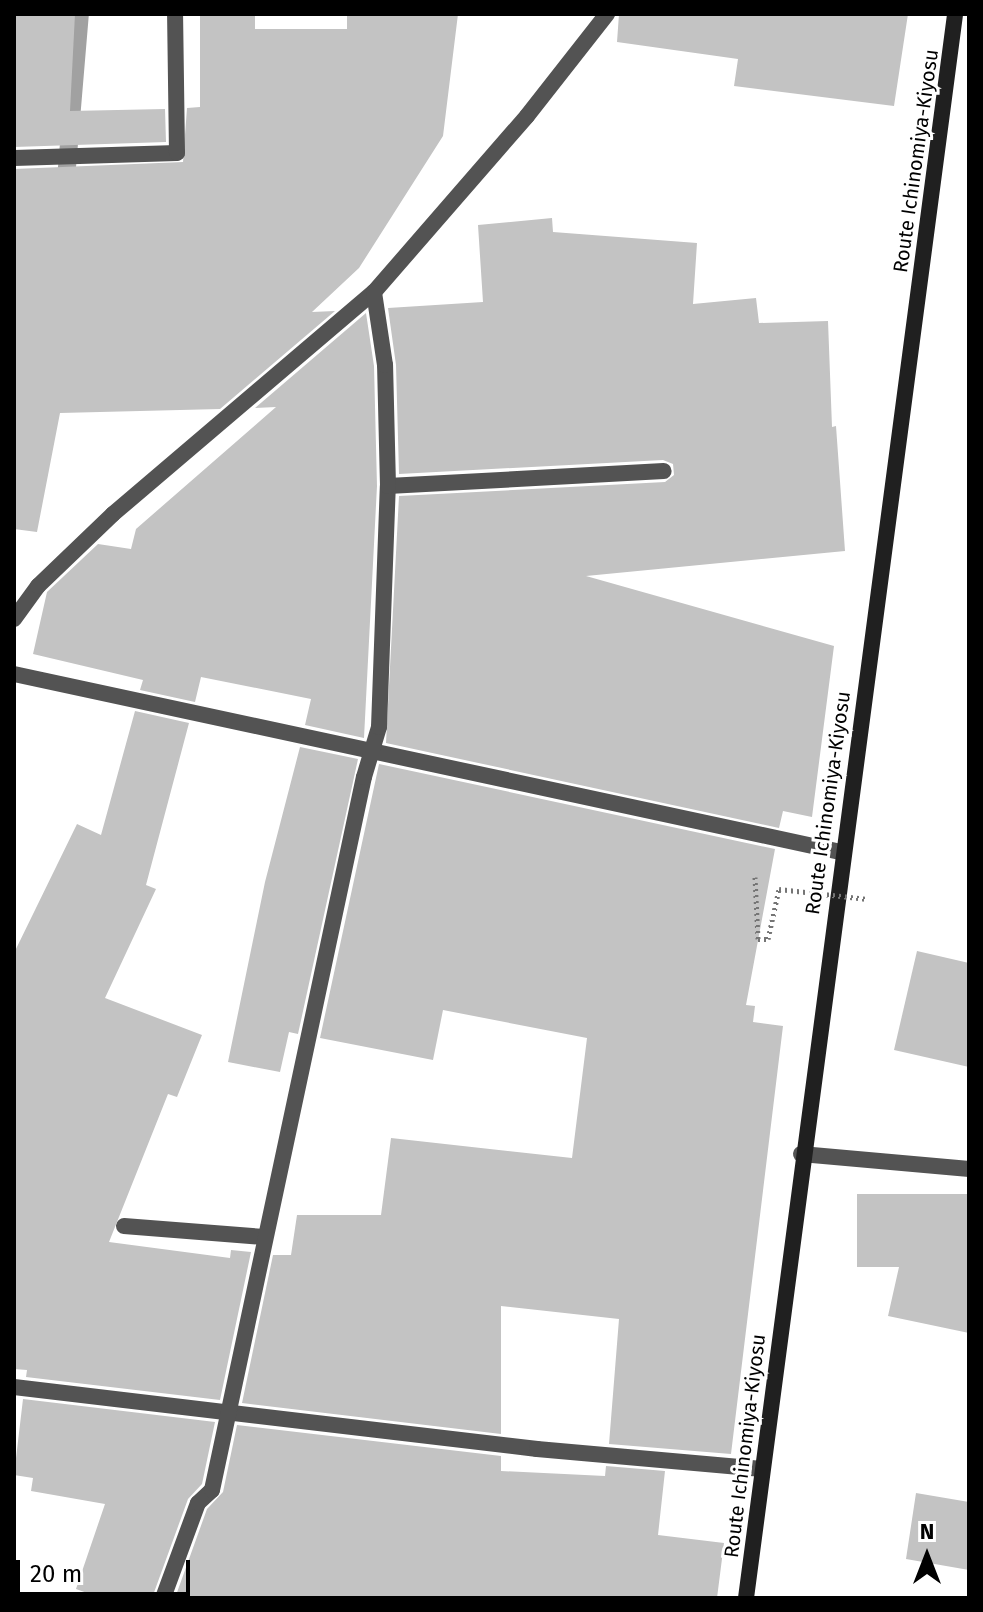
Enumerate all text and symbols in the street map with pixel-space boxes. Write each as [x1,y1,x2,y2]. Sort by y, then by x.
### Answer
street label: Route Ichinomiya-Kiyosu [888,48,944,274]
street label: Route Ichinomiya-Kiyosu [800,690,856,916]
street label: Route Ichinomiya-Kiyosu [719,1333,771,1559]
north arrow [887,1516,967,1596]
text: N [920,1518,934,1545]
scale bar [20,1544,194,1594]
text: 20 m [30,1560,82,1588]

